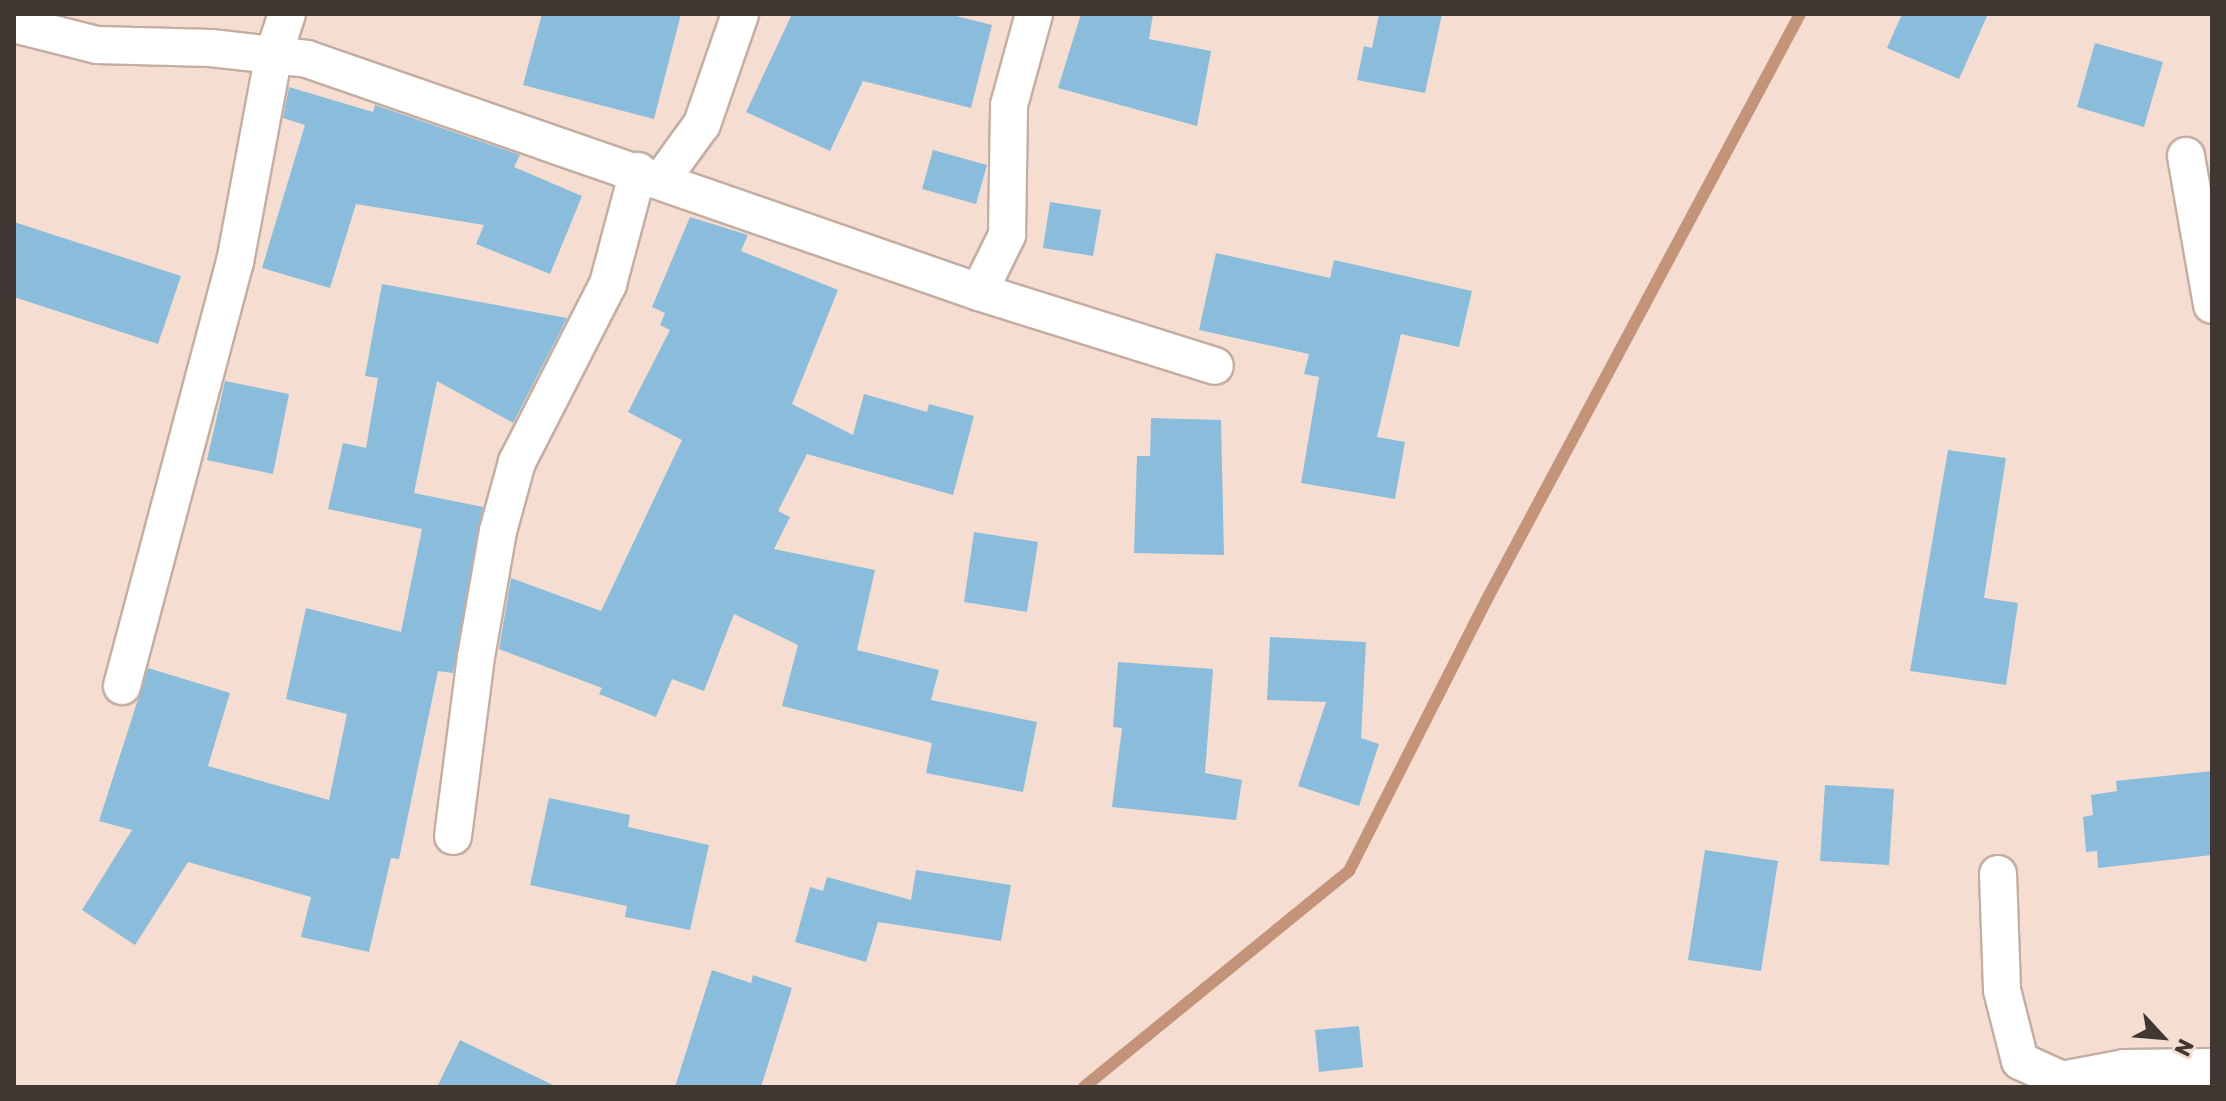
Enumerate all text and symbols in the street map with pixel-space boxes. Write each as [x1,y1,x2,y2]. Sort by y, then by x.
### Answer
north arrow [2122,997,2202,1077]
text: N [2168,1035,2200,1061]

